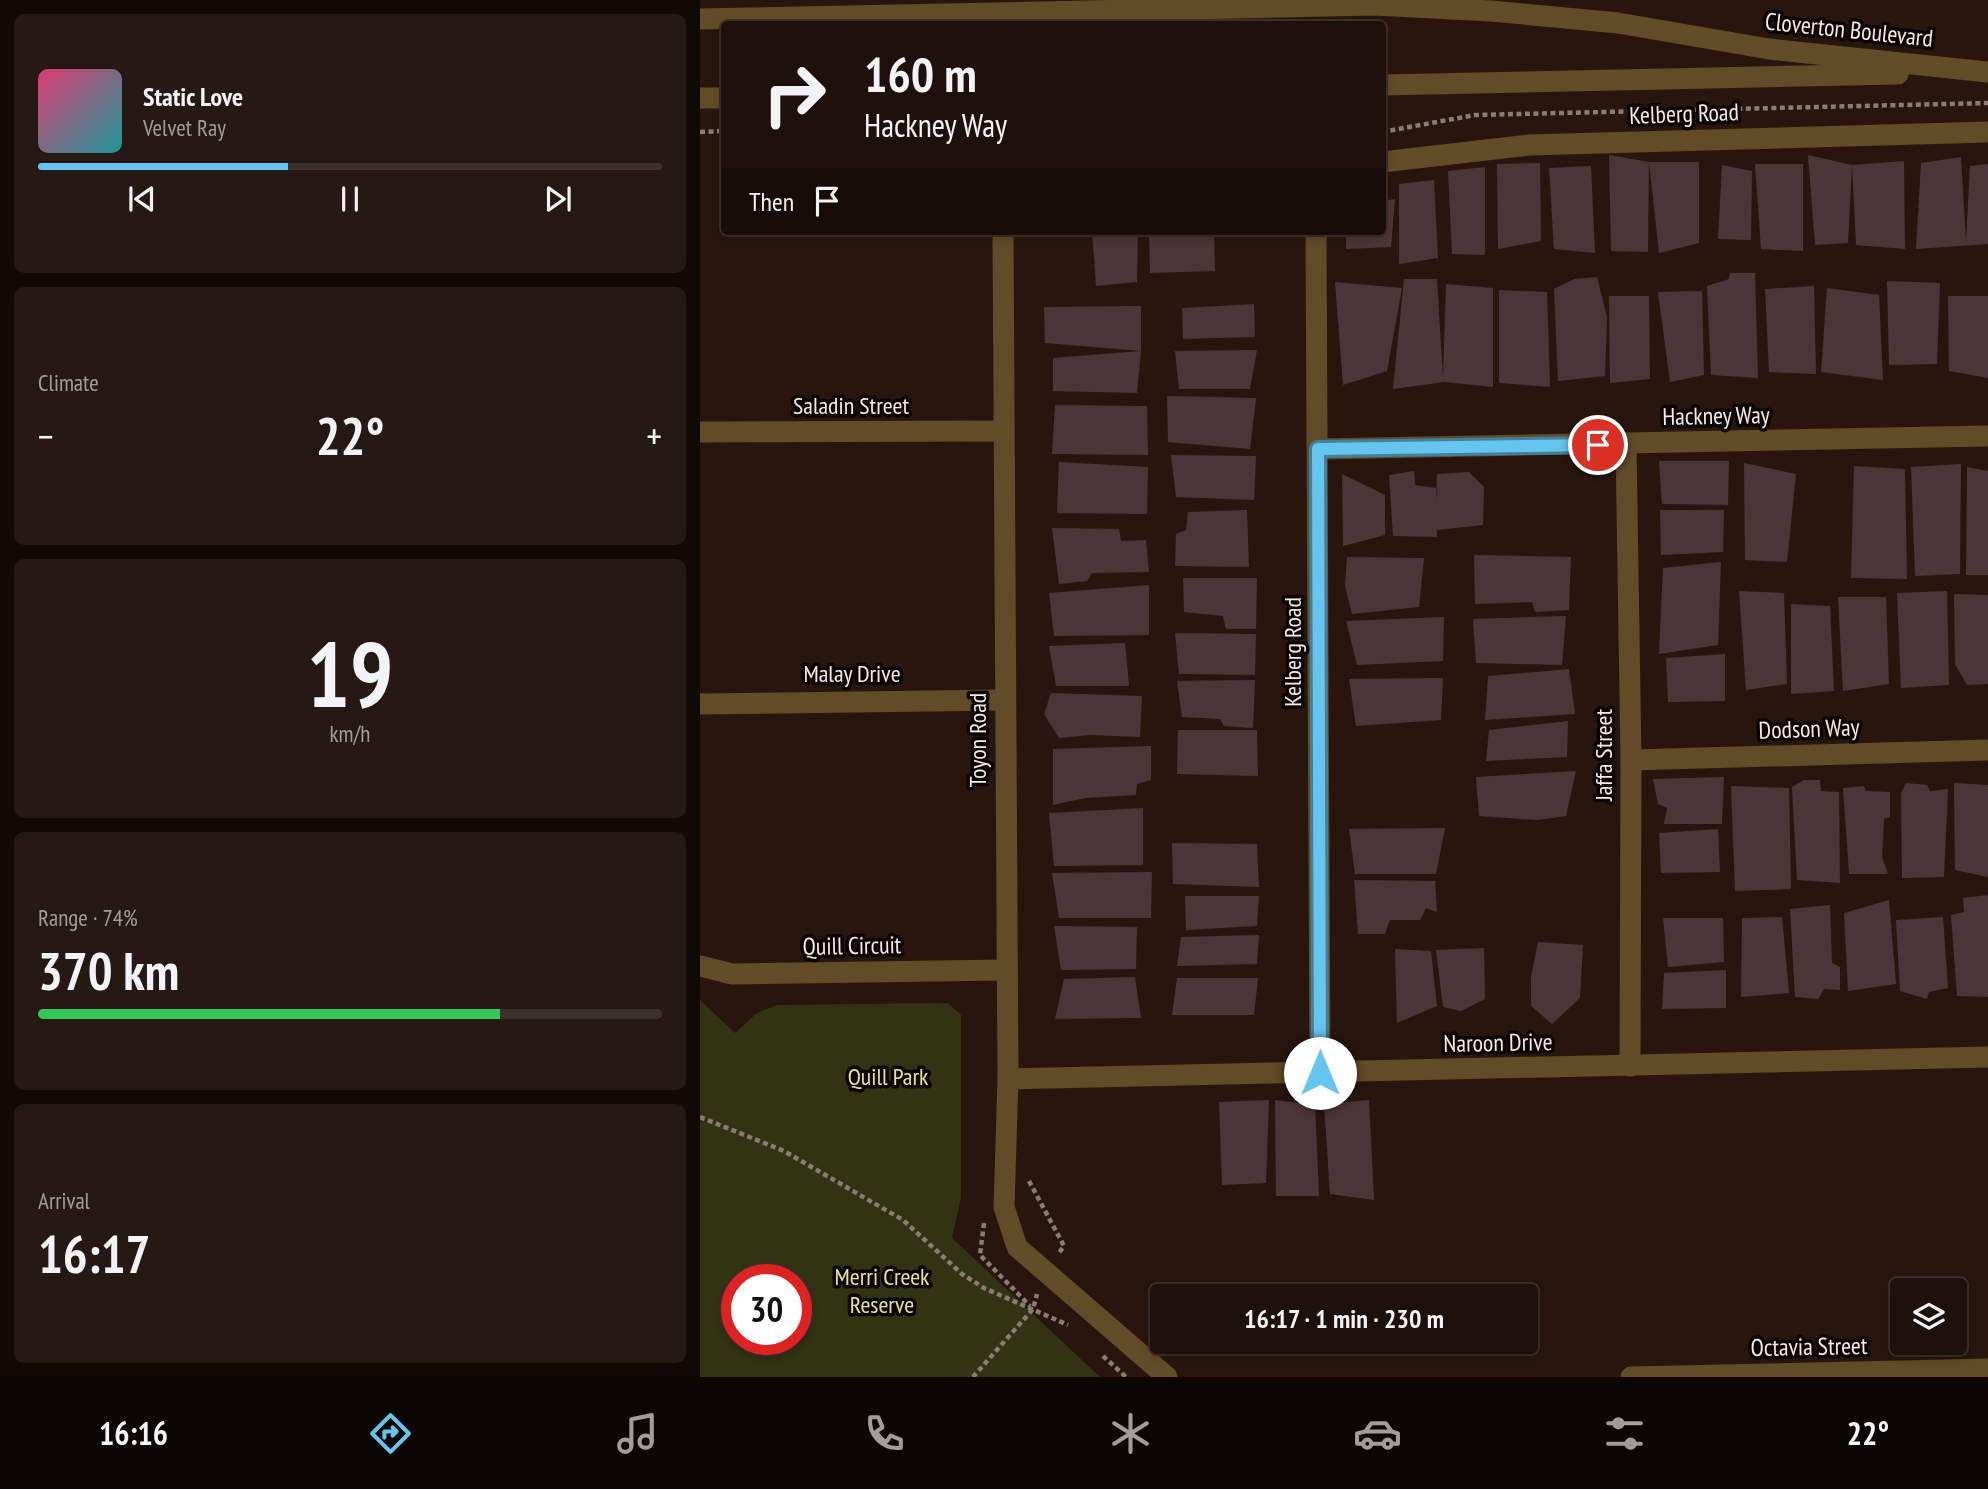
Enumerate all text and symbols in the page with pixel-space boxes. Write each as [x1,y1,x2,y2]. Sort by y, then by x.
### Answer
street label: Cloverton Boulevard [1764,5,1934,54]
text: 160 m [864,42,977,106]
icon: right [749,49,840,140]
text: Static Love [143,80,243,113]
street label: Kelberg Road [1629,96,1739,131]
text: Hackney Way [864,104,1007,146]
text: Velvet Ray [143,113,226,142]
icon: previous [123,180,161,218]
icon: pause [331,180,369,218]
icon: next [539,180,577,218]
icon: arrive [808,182,846,220]
text: Then [749,185,794,218]
text: Climate [38,368,99,397]
street label: Saladin Street [793,390,909,421]
street label: Hackney Way [1662,399,1770,432]
text: 22° [316,402,384,469]
text: − [38,411,54,460]
text: + [646,411,662,460]
pin [1568,415,1628,475]
icon: arrive [1579,426,1617,464]
street label: Kelberg Road [1277,597,1308,707]
text: 19 [307,614,394,732]
street label: Malay Drive [803,658,901,689]
street label: Toyon Road [962,693,993,787]
street label: Jaffa Street [1588,709,1619,802]
street label: Dodson Way [1758,711,1860,746]
text: km/h [330,719,370,748]
text: Range · 74% [38,903,138,932]
street label: Quill Circuit [802,929,902,962]
text: 370 km [38,937,179,1004]
street label: Naroon Drive [1443,1026,1553,1059]
position arrow [1283,1036,1357,1110]
park label: Quill Park [848,1061,929,1092]
text: Arrival [38,1186,90,1215]
text: 16:17 [38,1220,150,1287]
park label: Merri Creek Reserve [835,1261,930,1320]
speed limit sign: 30 [721,1264,812,1355]
map controls [1890,1278,1967,1355]
button: layers [1890,1278,1967,1355]
text: 16:17 · 1 min · 230 m [1244,1302,1444,1335]
street label: Octavia Street [1750,1330,1868,1363]
icon: directions [366,1409,415,1458]
icon: music [613,1409,662,1458]
icon: phone [860,1409,909,1458]
icon: climate [1106,1409,1155,1458]
icon: car [1353,1409,1402,1458]
icon: filters [1600,1409,1649,1458]
text: 16:16 [99,1412,168,1454]
text: 22° [1847,1412,1889,1454]

